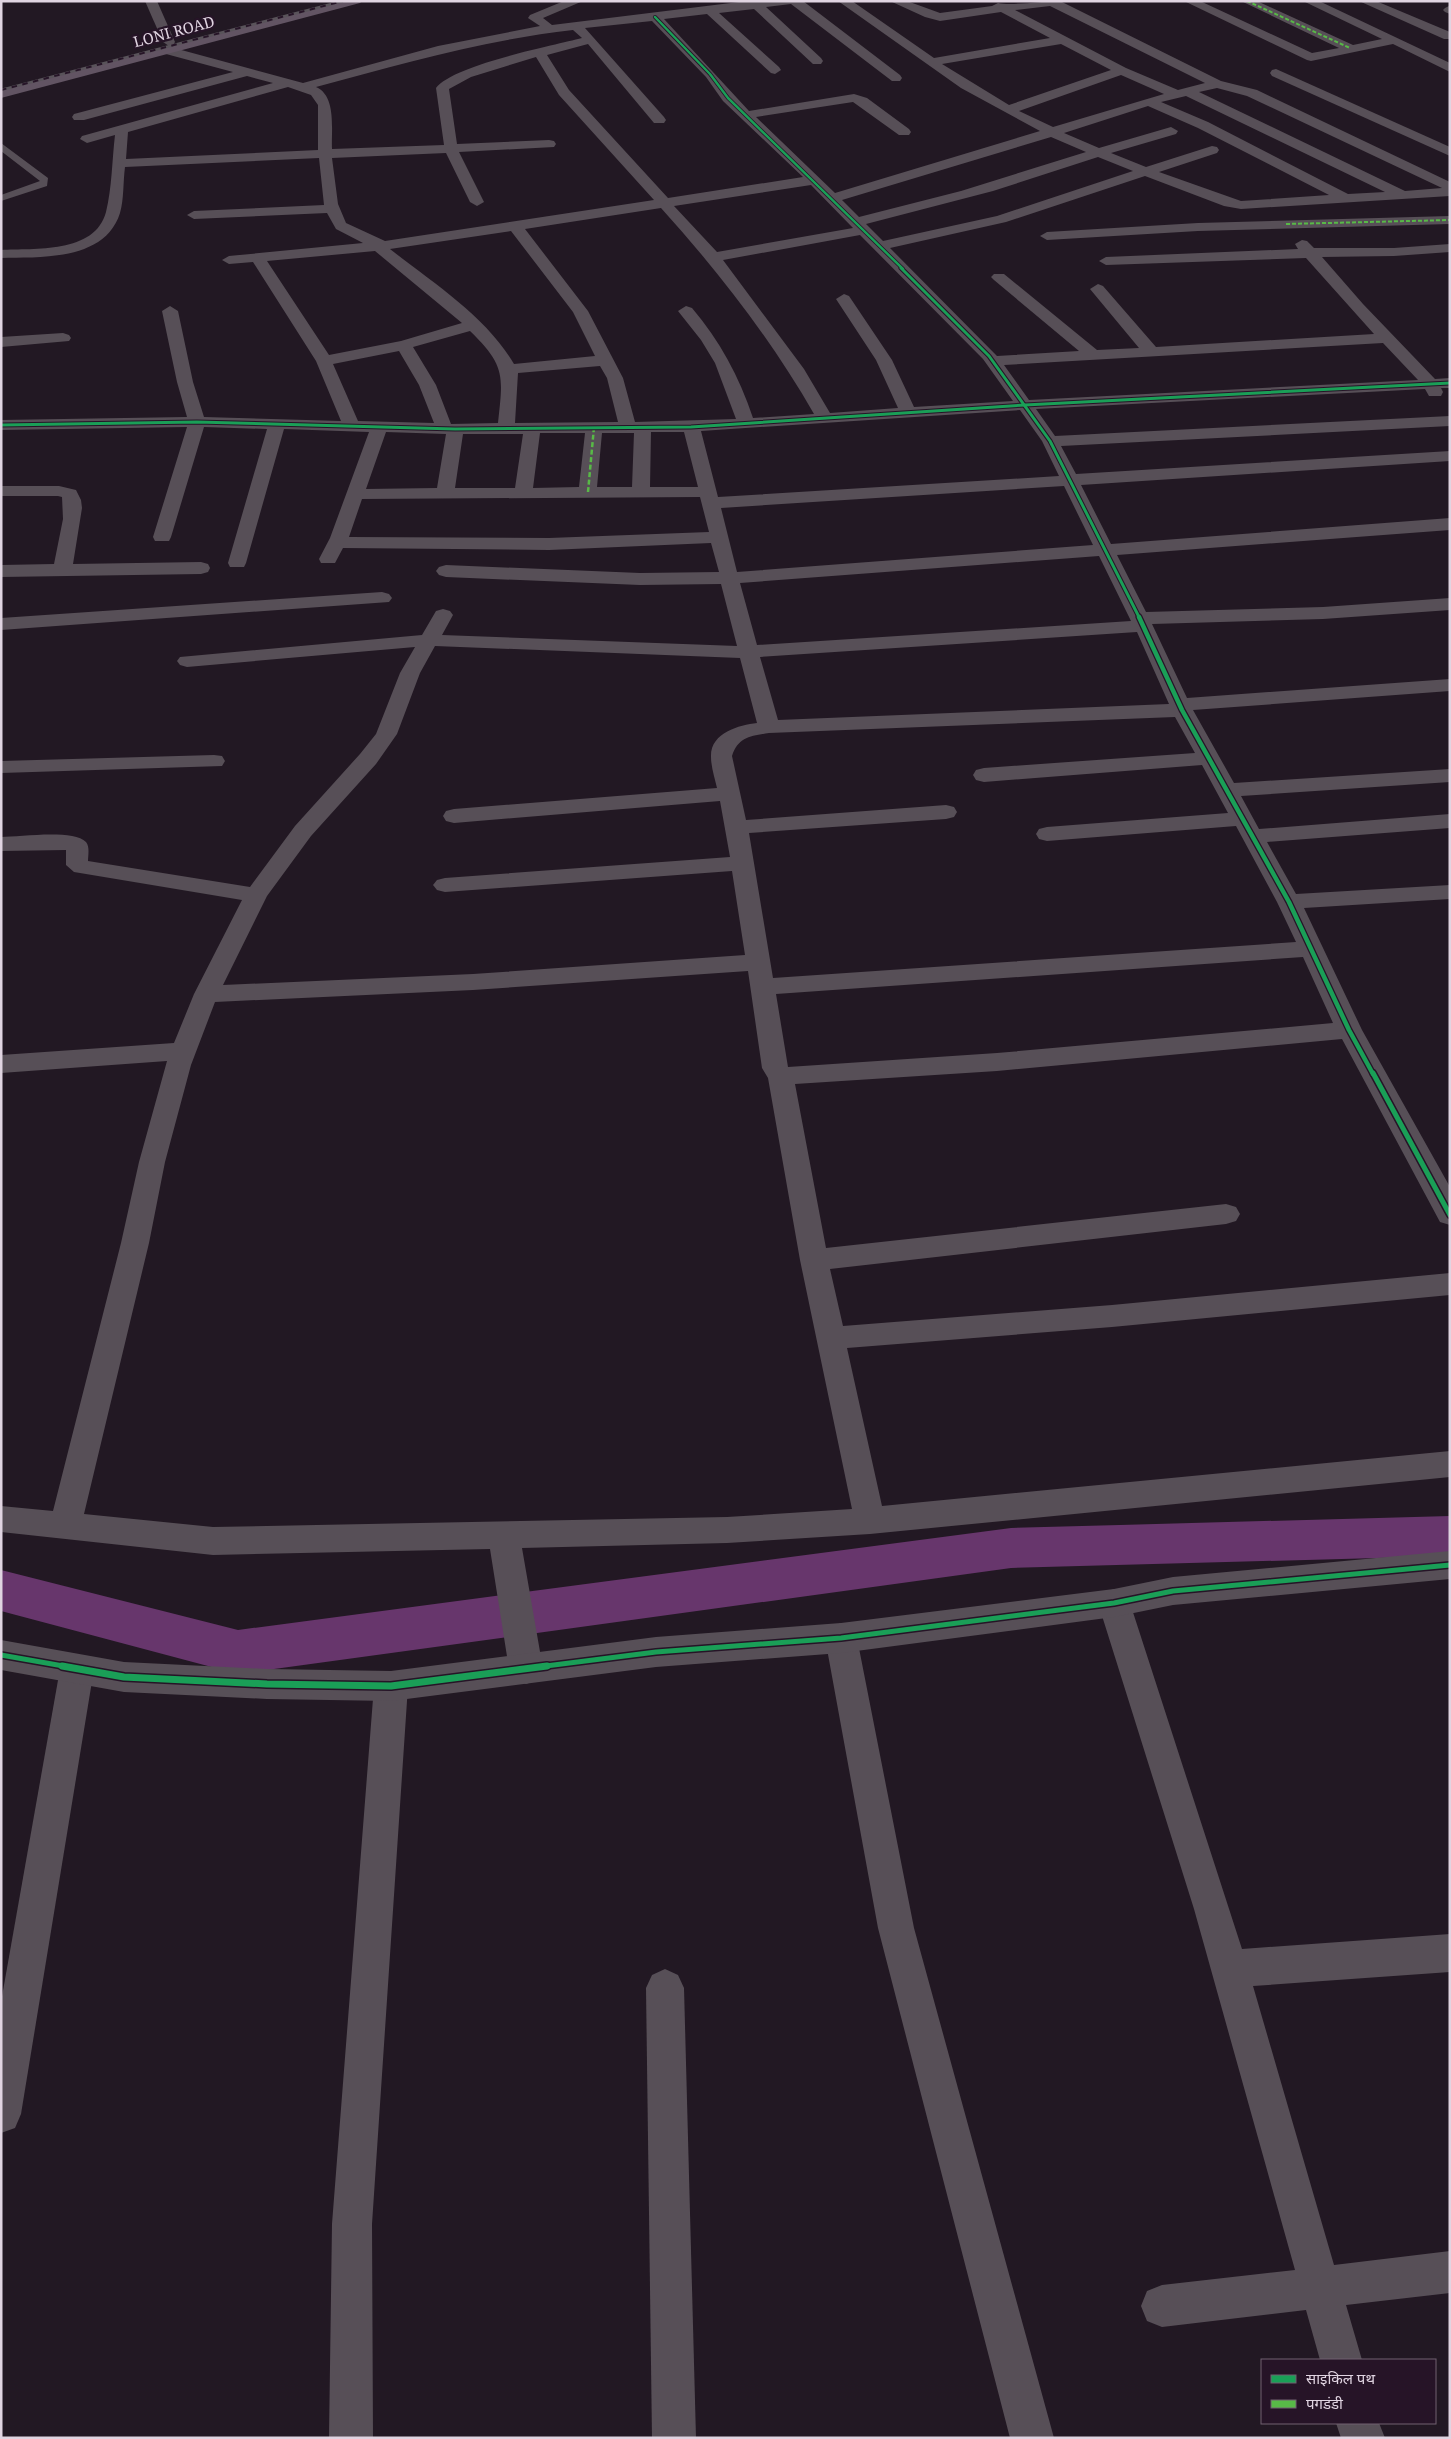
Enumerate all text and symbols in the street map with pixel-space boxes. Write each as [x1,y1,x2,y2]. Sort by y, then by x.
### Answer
street label: LONI ROAD [131,11,217,51]
legend [1261,2359,1436,2424]
text: साइकिल पथ [1306,2368,1375,2388]
text: पगडंडी [1306,2393,1344,2413]

